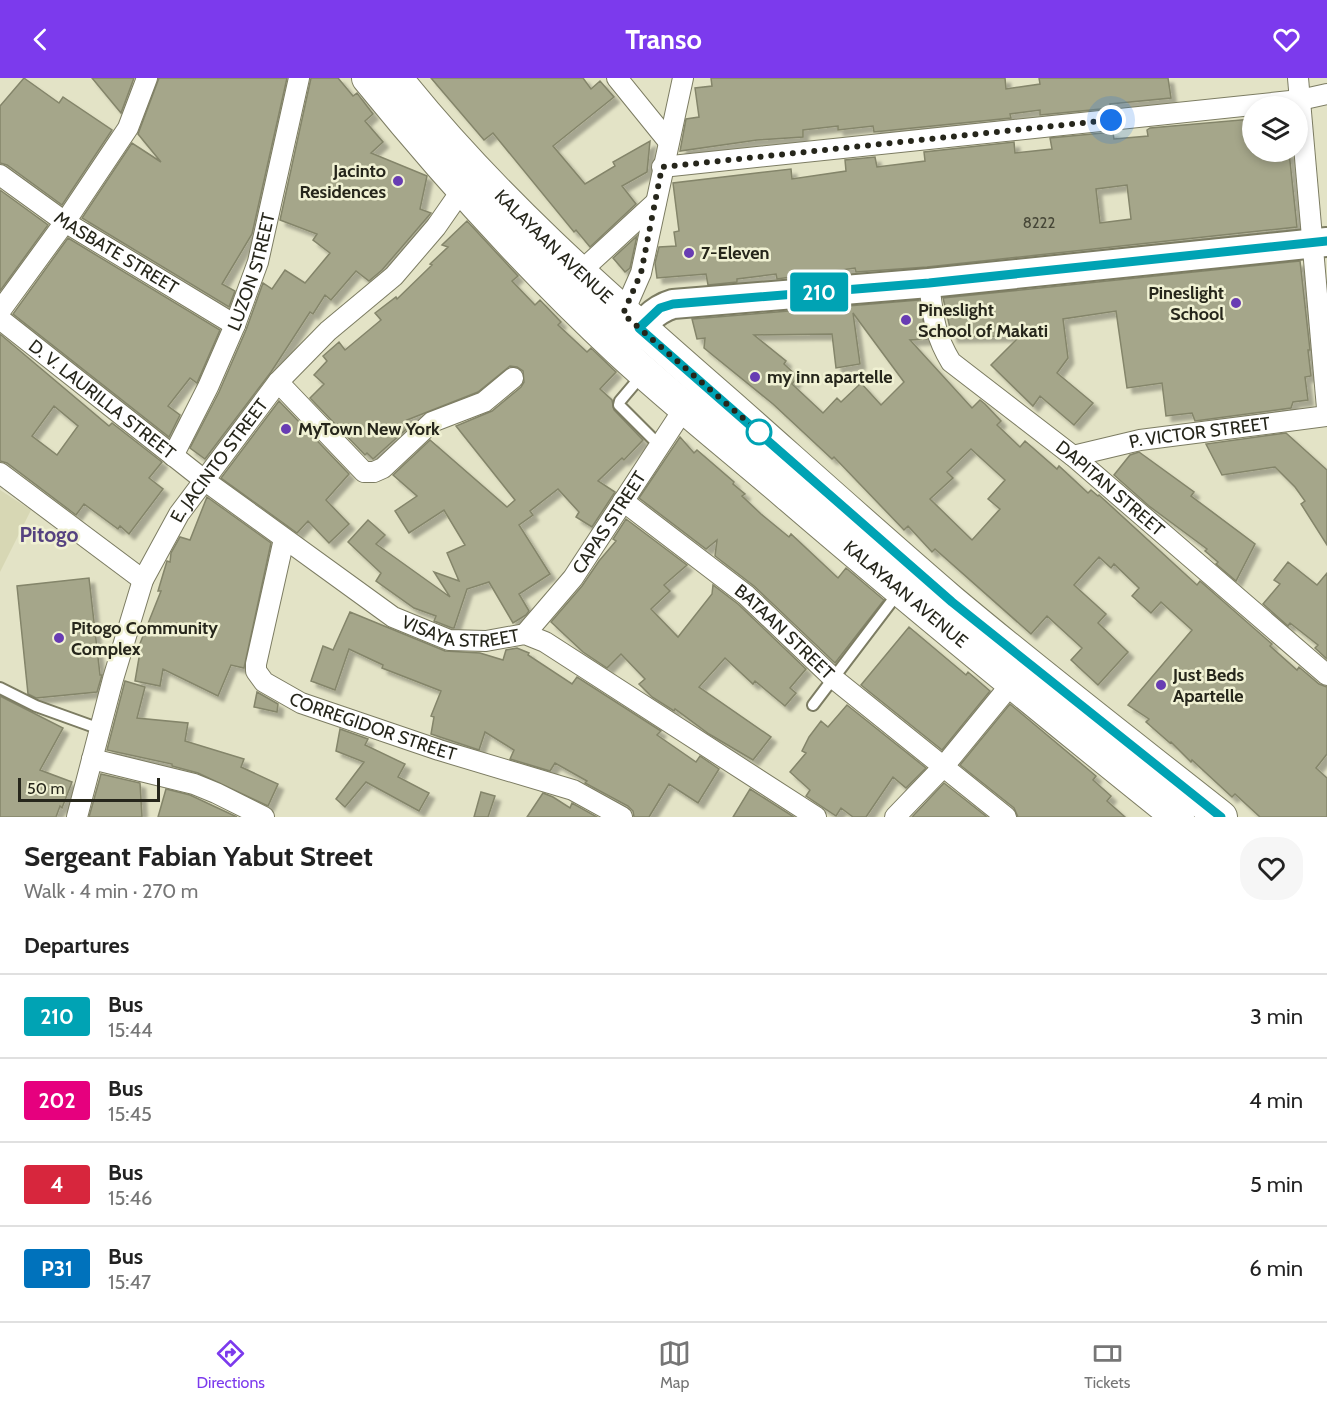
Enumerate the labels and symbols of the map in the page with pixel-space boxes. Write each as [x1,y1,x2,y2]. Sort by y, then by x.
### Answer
your location [1096,105,1126,135]
place label: Jacinto Residences [299,160,386,203]
marker: Jacinto Residences [391,174,405,188]
street label: KALAYAAN AVENUE [490,185,617,308]
street label: MASBATE STREET [50,207,183,299]
street label: LUZON STREET [223,210,280,334]
house number: 8222 [1023,214,1055,232]
place label: 7-Eleven [701,242,769,264]
marker: 7-Eleven [682,246,696,260]
line badge: 210 [784,272,854,312]
place label: Pineslight School [1148,282,1224,325]
marker: Pineslight School [1229,296,1243,310]
place label: Pineslight School of Makati [918,299,1048,342]
marker: Pineslight School of Makati [899,313,913,327]
street label: D. V. LAURILLA STREET [24,335,180,464]
place label: my inn apartelle [767,366,893,388]
marker: my inn apartelle [748,370,762,384]
street label: E. JACINTO STREET [166,394,273,526]
street label: P. VICTOR STREET [1127,412,1272,453]
place label: MyTown New York [298,418,440,440]
unlabelled marker [746,419,772,445]
marker: MyTown New York [279,422,293,436]
street label: DAPITAN STREET [1051,436,1169,541]
street label: CAPAS STREET [568,467,651,578]
district label: Pitogo [19,522,79,547]
street label: KALAYAAN AVENUE [839,536,972,652]
street label: BATAAN STREET [730,579,839,684]
street label: VISAYA STREET [398,611,521,652]
place label: Pitogo Community Complex [71,617,218,660]
marker: Pitogo Community Complex [52,631,66,645]
place label: Just Beds Apartelle [1172,664,1244,707]
marker: Just Beds Apartelle [1154,678,1168,692]
street label: CORREGIDOR STREET [285,688,459,766]
scale bar [18,775,160,802]

